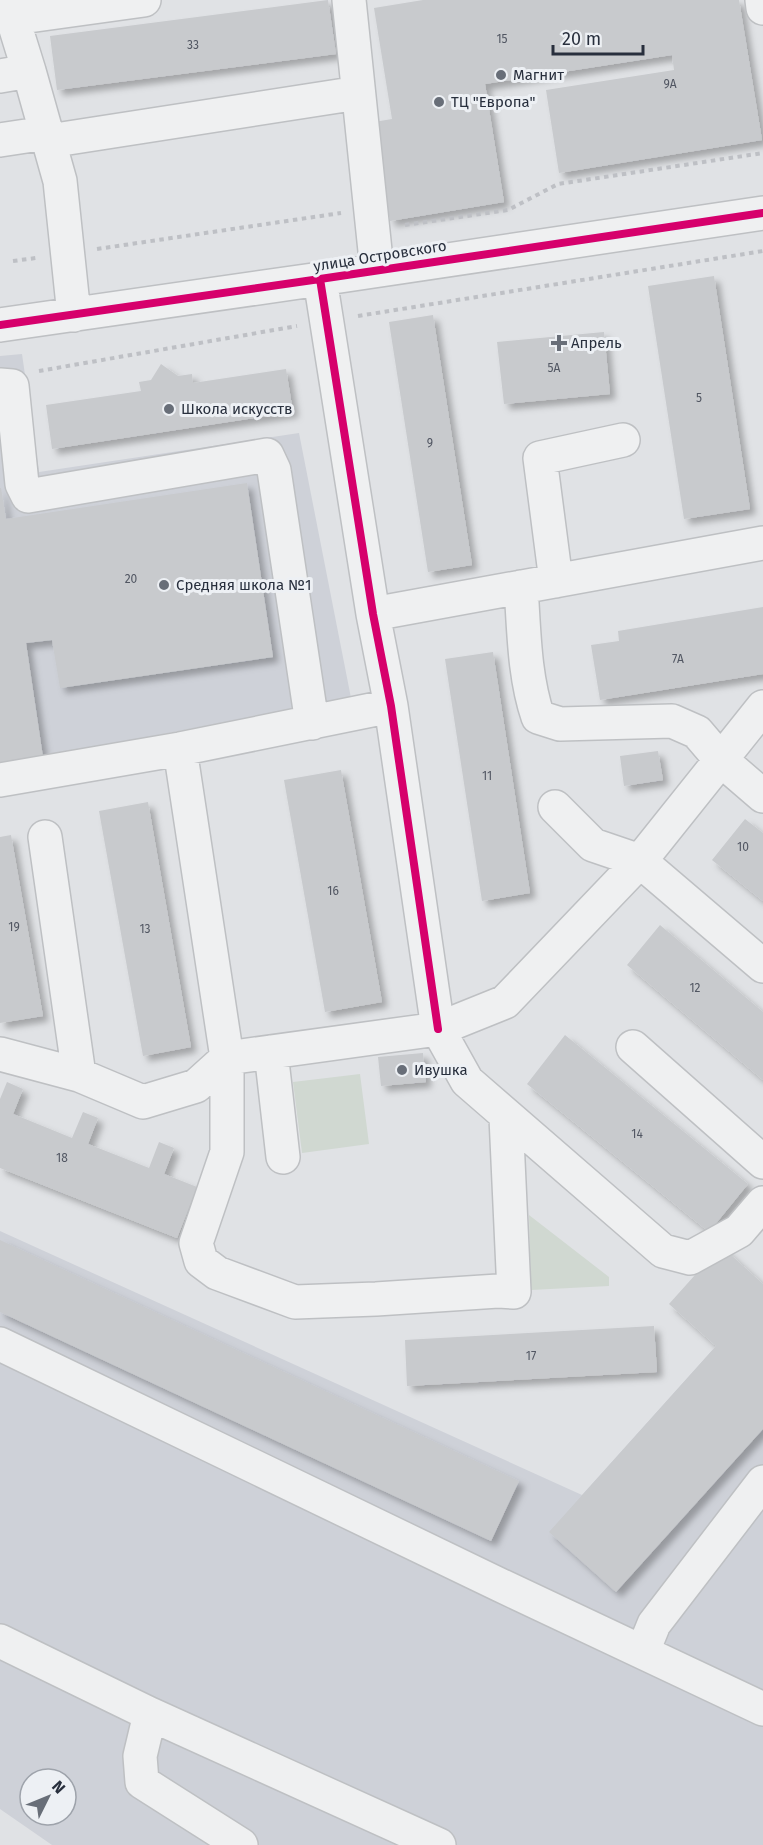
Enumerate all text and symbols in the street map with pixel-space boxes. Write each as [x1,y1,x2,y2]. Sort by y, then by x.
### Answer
scale bar [553,18,643,56]
text: 20 m [562,28,601,50]
house number: 15 [496,32,508,46]
house number: 33 [187,38,199,52]
place label: Магнит [513,66,564,84]
marker: Магнит [494,68,508,82]
house number: 9А [663,77,677,91]
place label: ТЦ "Европа" [451,93,536,111]
marker: ТЦ "Европа" [432,95,446,109]
street label: улица Островского [312,237,448,275]
place label: Апрель [571,334,622,352]
marker: Апрель [552,336,566,350]
house number: 5А [548,361,561,375]
house number: 5 [696,391,702,405]
place label: Школа искусств [181,400,292,418]
marker: Школа искусств [162,402,176,416]
house number: 9 [427,436,433,450]
house number: 20 [125,572,138,586]
place label: Средняя школа №1 [176,576,311,594]
marker: Средняя школа №1 [157,578,171,592]
house number: 7А [672,652,684,666]
house number: 11 [482,769,492,783]
house number: 10 [737,840,749,854]
house number: 16 [327,884,339,898]
house number: 19 [8,920,20,934]
house number: 13 [139,922,151,936]
house number: 12 [689,981,701,995]
place label: Ивушка [414,1061,468,1079]
marker: Ивушка [395,1063,409,1077]
house number: 14 [631,1127,643,1141]
house number: 18 [56,1151,68,1165]
house number: 17 [526,1349,536,1363]
north arrow [18,1767,78,1827]
text: N [48,1777,69,1797]

